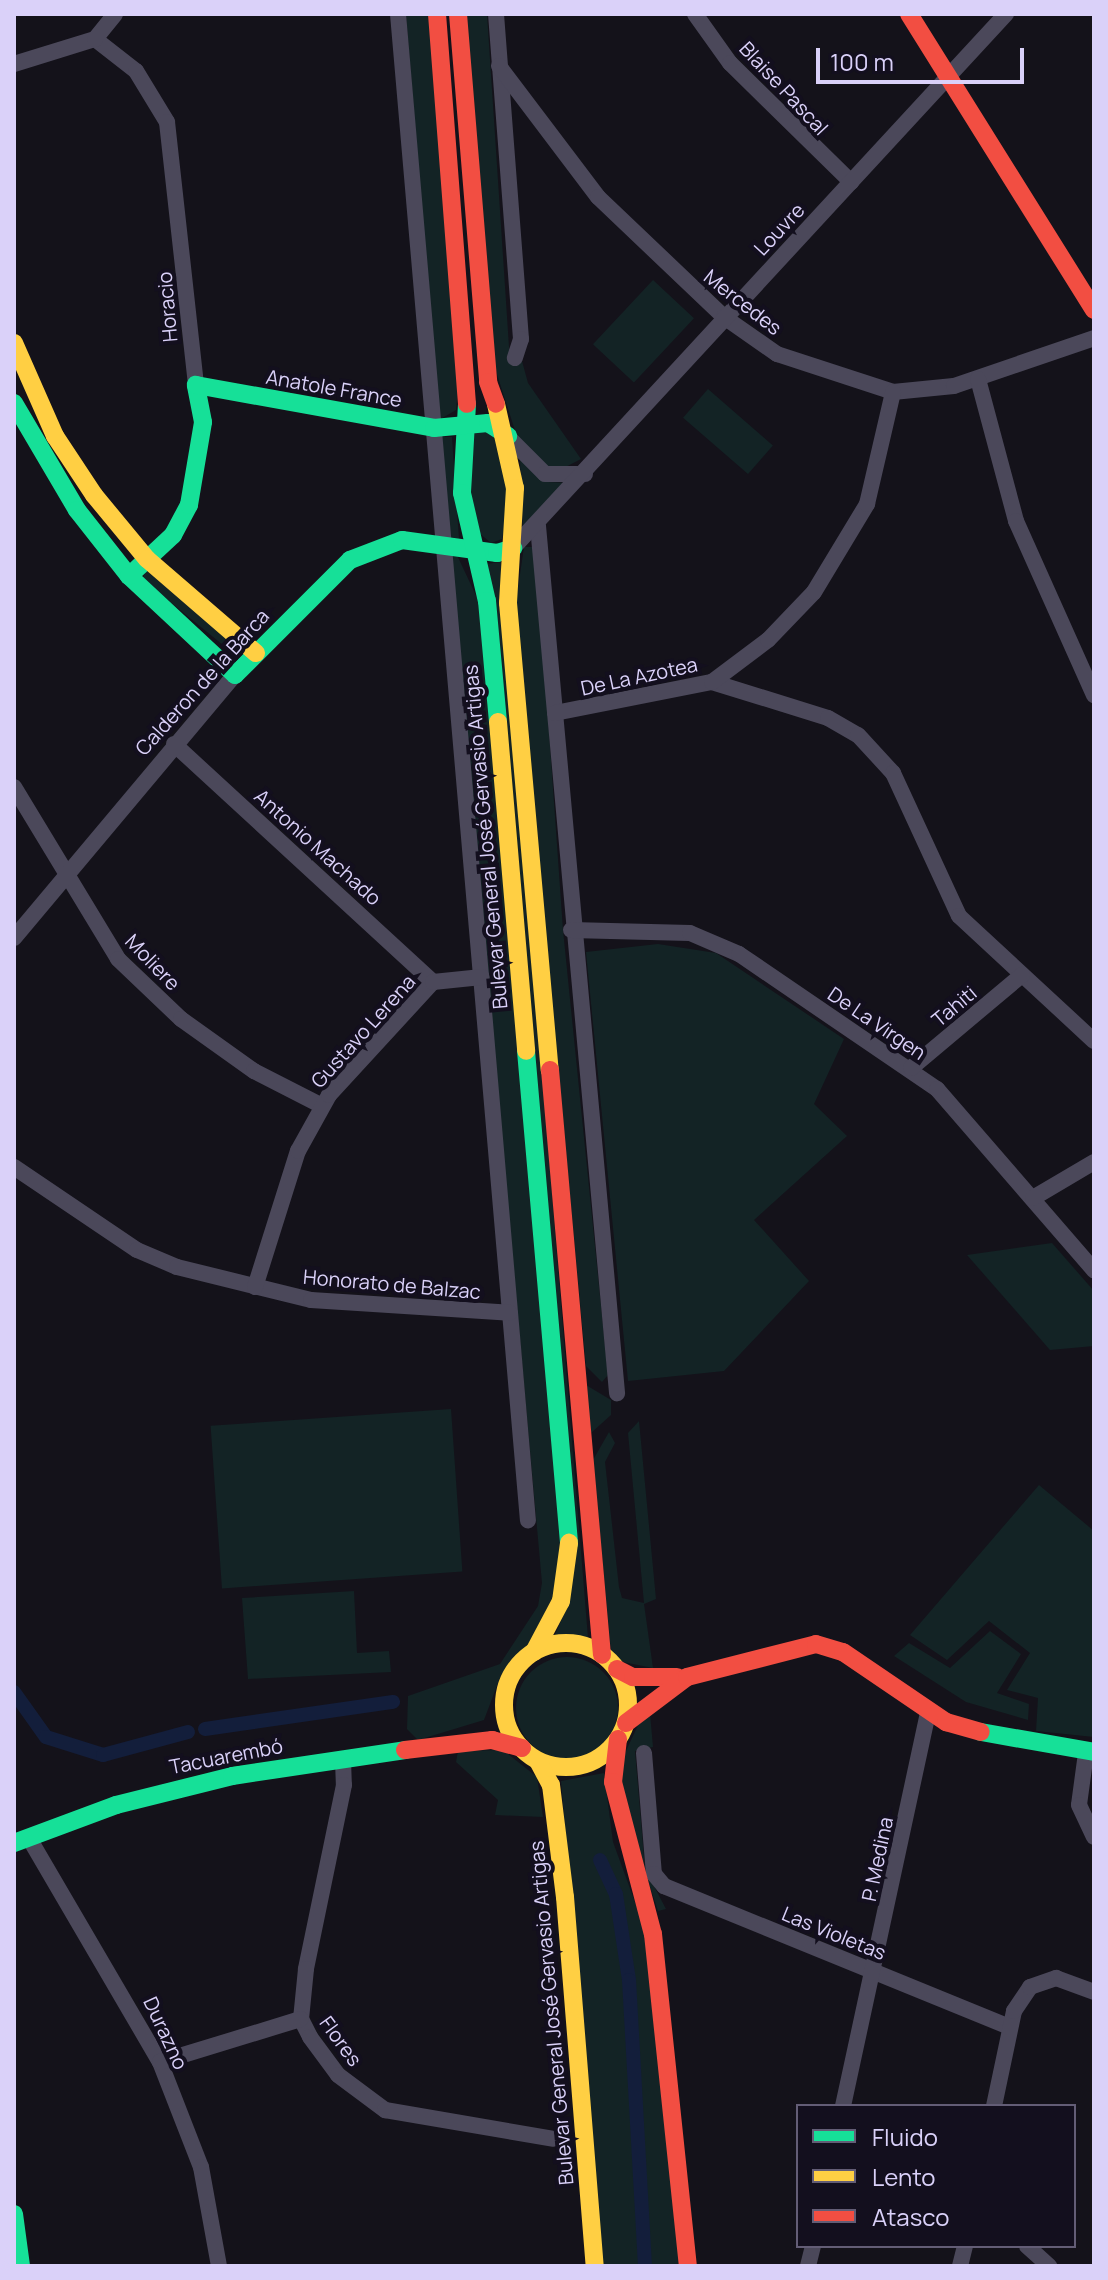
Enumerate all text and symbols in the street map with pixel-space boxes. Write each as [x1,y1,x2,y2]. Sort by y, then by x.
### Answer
scale bar [820,32,1028,82]
street label: Blaise Pascal [735,36,833,140]
text: 100 m [830,45,894,78]
street label: Louvre [749,198,809,260]
street label: Mercedes [699,264,787,340]
street label: Horacio [152,271,182,343]
street label: Anatole France [264,364,404,412]
street label: Calderon de la Barca [130,604,274,760]
street label: De La Azotea [578,652,700,700]
street label: Bulevar General José Gervasio Artigas [458,664,512,1010]
street label: Antonio Machado [250,784,386,910]
street label: Moliere [121,929,185,995]
street label: Gustavo Lerena [306,969,420,1093]
street label: Tahiti [927,980,981,1032]
street label: De La Virgen [824,982,930,1064]
street label: Honorato de Balzac [302,1264,482,1304]
street label: Tacuarembó [167,1733,285,1779]
street label: P. Medina [856,1814,898,1904]
street label: Bulevar General José Gervasio Artigas [524,1840,578,2186]
street label: Las Violetas [779,1901,889,1965]
street label: Durazno [139,1993,193,2073]
street label: Flores [315,2011,367,2071]
legend [796,2104,1076,2248]
text: Fluido [872,2120,938,2153]
text: Lento [872,2160,936,2193]
text: Atasco [872,2200,949,2233]

